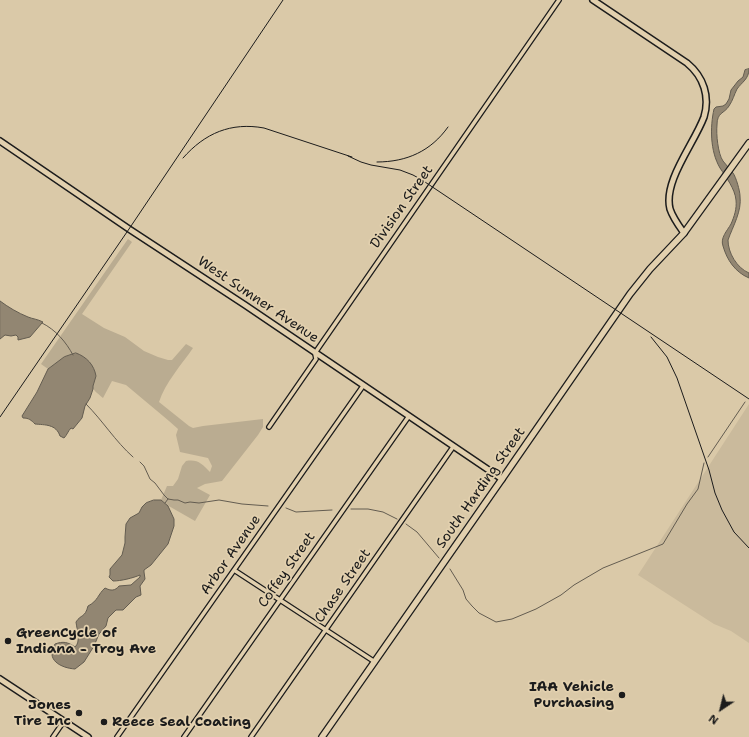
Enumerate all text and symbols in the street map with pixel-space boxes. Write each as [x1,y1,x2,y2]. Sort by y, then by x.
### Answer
street label: Division Street [367,162,437,252]
street label: West Sumner Avenue [194,253,322,347]
street label: South Harding Street [433,424,529,552]
street label: Arbor Avenue [197,512,265,598]
street label: Coffey Street [255,529,319,611]
street label: Chase Street [311,546,375,626]
place label: GreenCycle of Indiana - Troy Ave [16,625,156,658]
marker: GreenCycle of Indiana - Troy Ave [3,636,13,646]
place label: IAA Vehicle Purchasing [529,679,614,712]
north arrow [701,689,741,729]
marker: IAA Vehicle Purchasing [617,690,627,700]
place label: Jones Tire Inc [14,697,71,730]
marker: Jones Tire Inc [74,708,84,718]
text: N [706,711,722,728]
place label: Reece Seal Coating [112,714,251,730]
marker: Reece Seal Coating [99,717,109,727]

